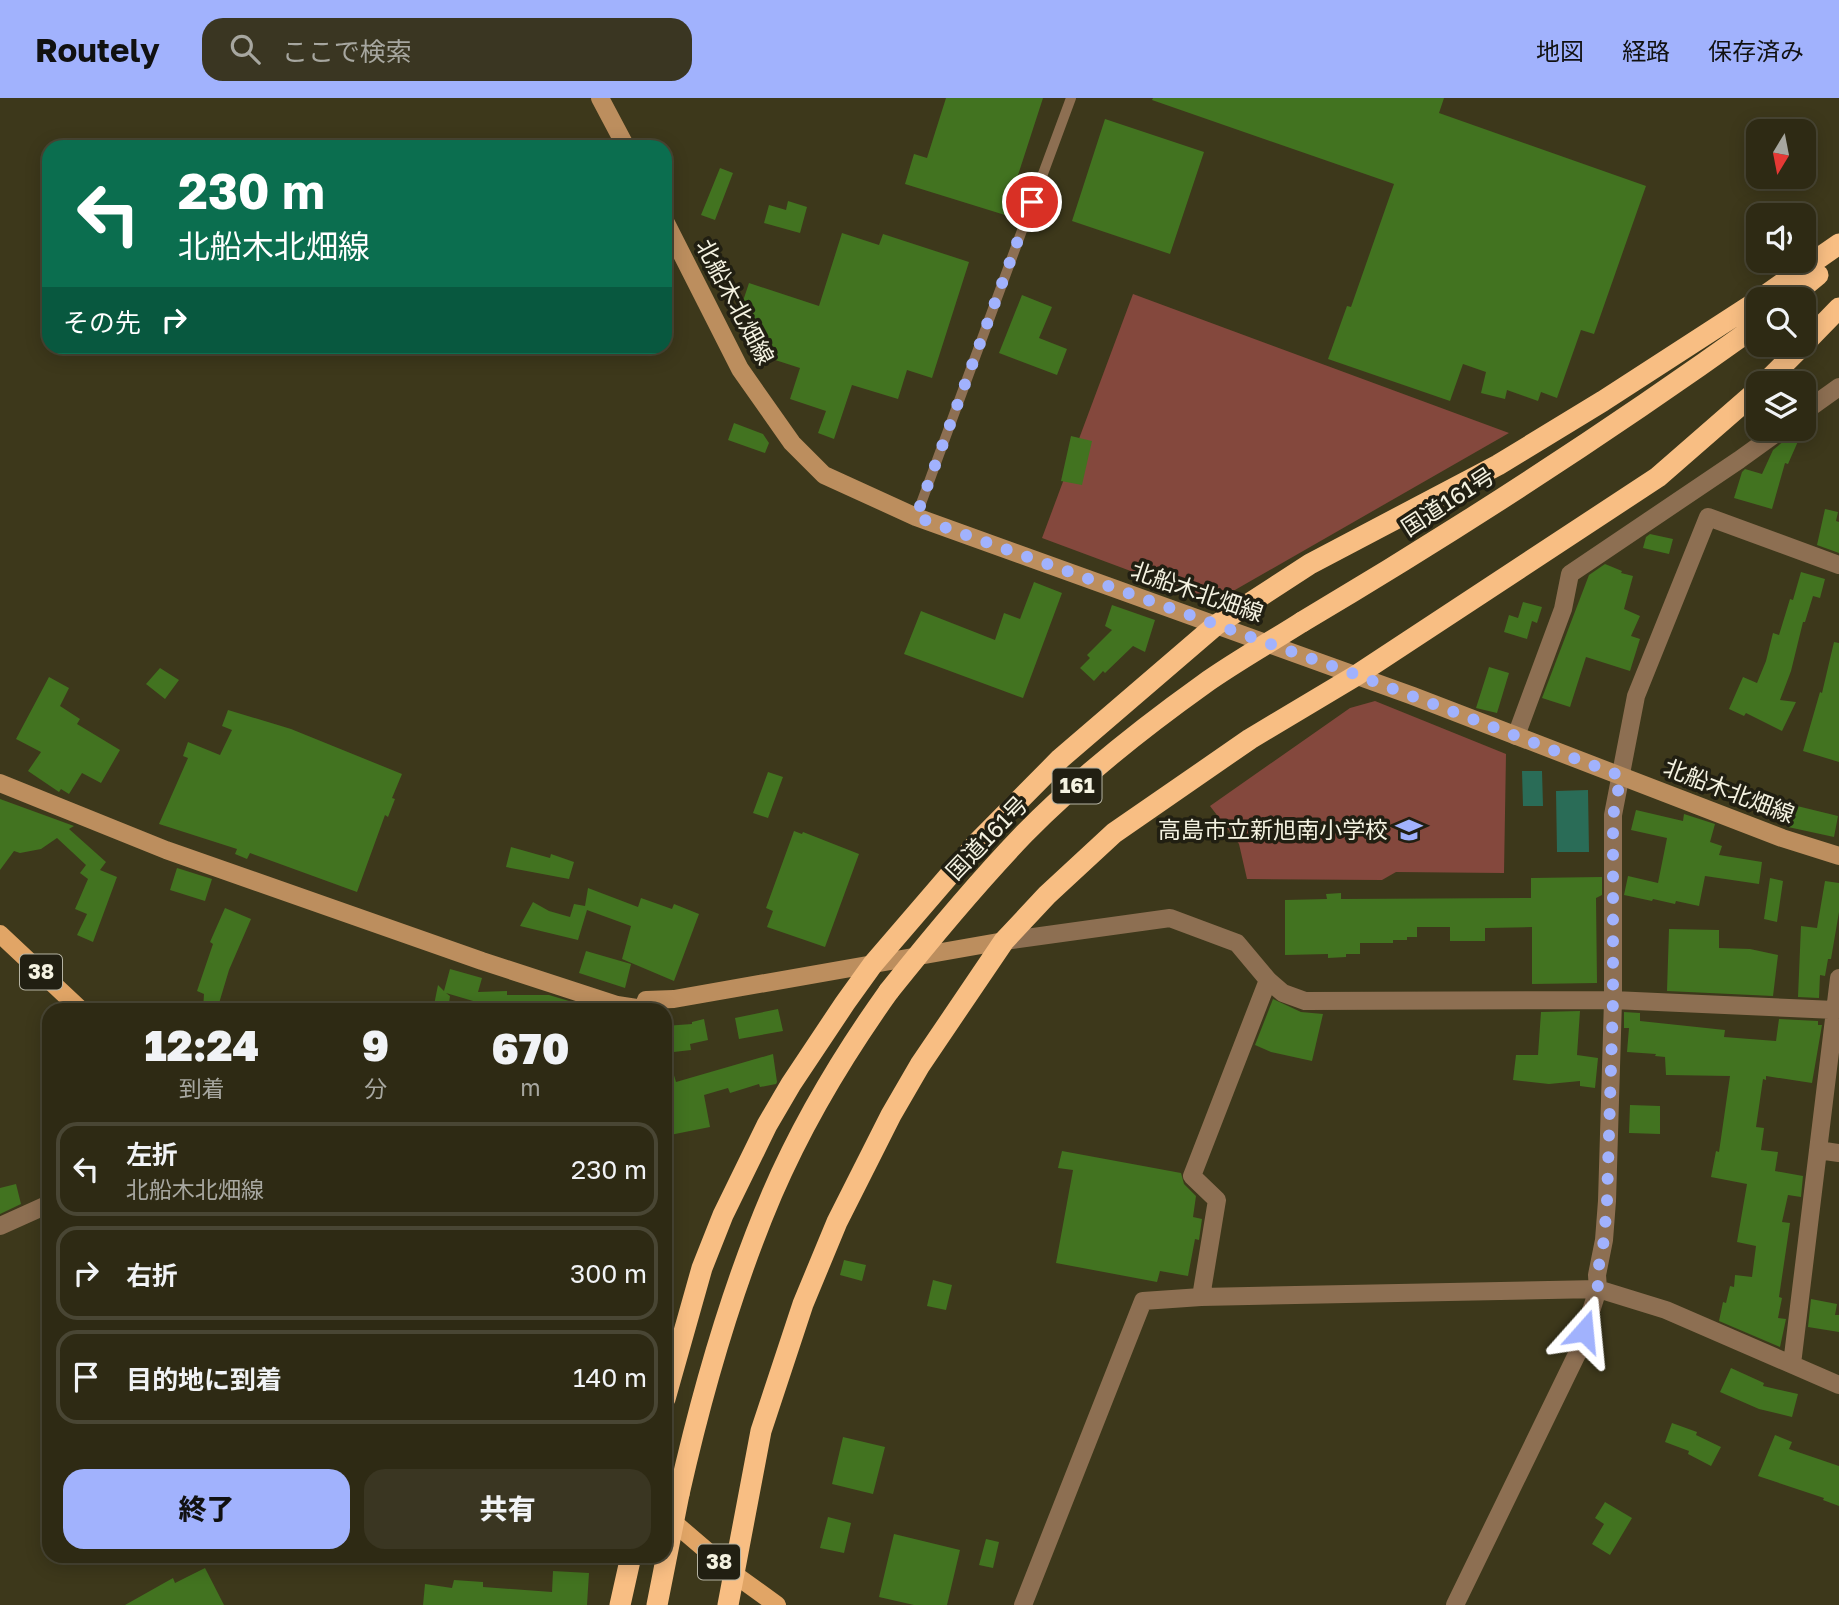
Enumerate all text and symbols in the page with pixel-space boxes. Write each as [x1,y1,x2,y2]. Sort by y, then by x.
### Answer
search box [202,18,692,81]
text: Routely [35,30,160,69]
icon: search [226,30,264,68]
text: ここで検索 [282,36,412,67]
text: 地図 [1536,36,1584,65]
text: 経路 [1622,36,1670,65]
text: 保存済み [1708,36,1804,65]
north arrow [1746,119,1816,189]
map controls [1746,119,1816,441]
text: 230 m [178,161,325,220]
icon: left [63,168,154,259]
pin [1002,172,1062,232]
icon: arrive [1013,183,1051,221]
button: sound [1746,203,1816,273]
text: 北船木北畑線 [178,227,370,265]
street label: 北船木北畑線 [691,234,781,369]
button: search [1746,287,1816,357]
icon: right [155,301,193,339]
text: その先 [63,307,141,338]
button: layers [1746,371,1816,441]
street label: 国道161号 [1396,461,1499,542]
street label: 北船木北畑線 [1128,555,1267,627]
street label: 北船木北畑線 [1660,752,1799,828]
road number: 161 [1052,768,1102,804]
street label: 国道161号 [940,790,1033,885]
place label: 高島市立新旭南小学校 [1158,815,1388,843]
school or university icon: 高島市立新旭南小学校 [1394,815,1424,845]
road number: 38 [20,954,62,990]
text: 12:24 [144,1020,259,1070]
text: 9 [362,1020,389,1070]
text: 670 [492,1023,570,1073]
text: m [520,1073,541,1101]
text: 到着 [179,1074,225,1102]
text: 分 [364,1074,387,1102]
text: 左折 [126,1139,178,1170]
icon: left [67,1150,105,1188]
text: 230 m [571,1154,647,1185]
text: 北船木北畑線 [126,1175,264,1203]
icon: right [67,1254,105,1292]
text: 300 m [570,1258,647,1289]
text: 右折 [126,1260,178,1291]
position arrow [1547,1294,1621,1368]
icon: arrive [67,1358,105,1396]
text: 140 m [573,1362,647,1393]
text: 目的地に到着 [126,1364,282,1395]
button: 終了 [63,1469,350,1549]
button: 共有 [364,1469,651,1549]
road number: 38 [698,1544,740,1580]

